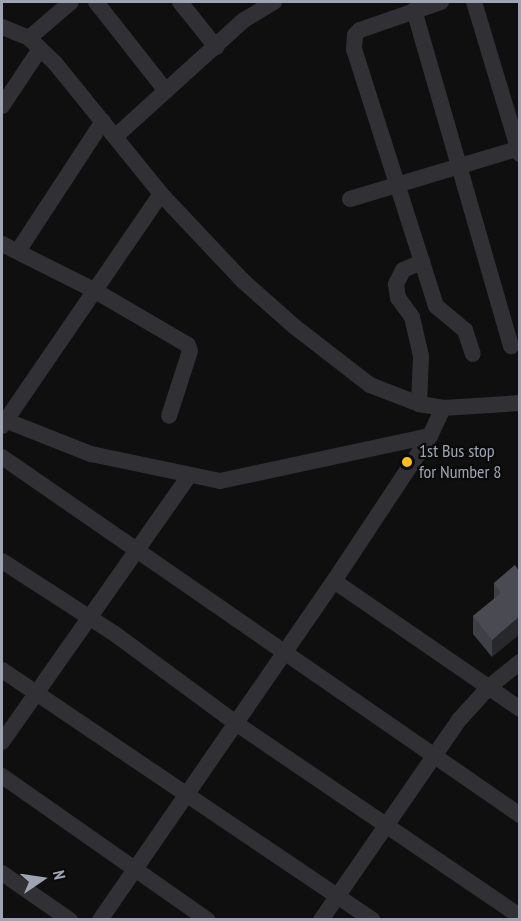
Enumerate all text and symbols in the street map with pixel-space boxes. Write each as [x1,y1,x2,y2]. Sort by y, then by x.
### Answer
place label: 1st Bus stop for Number 8 [419,441,501,484]
marker: 1st Bus stop for Number 8 [400,455,414,469]
north arrow [12,849,72,909]
text: N [49,868,70,881]

